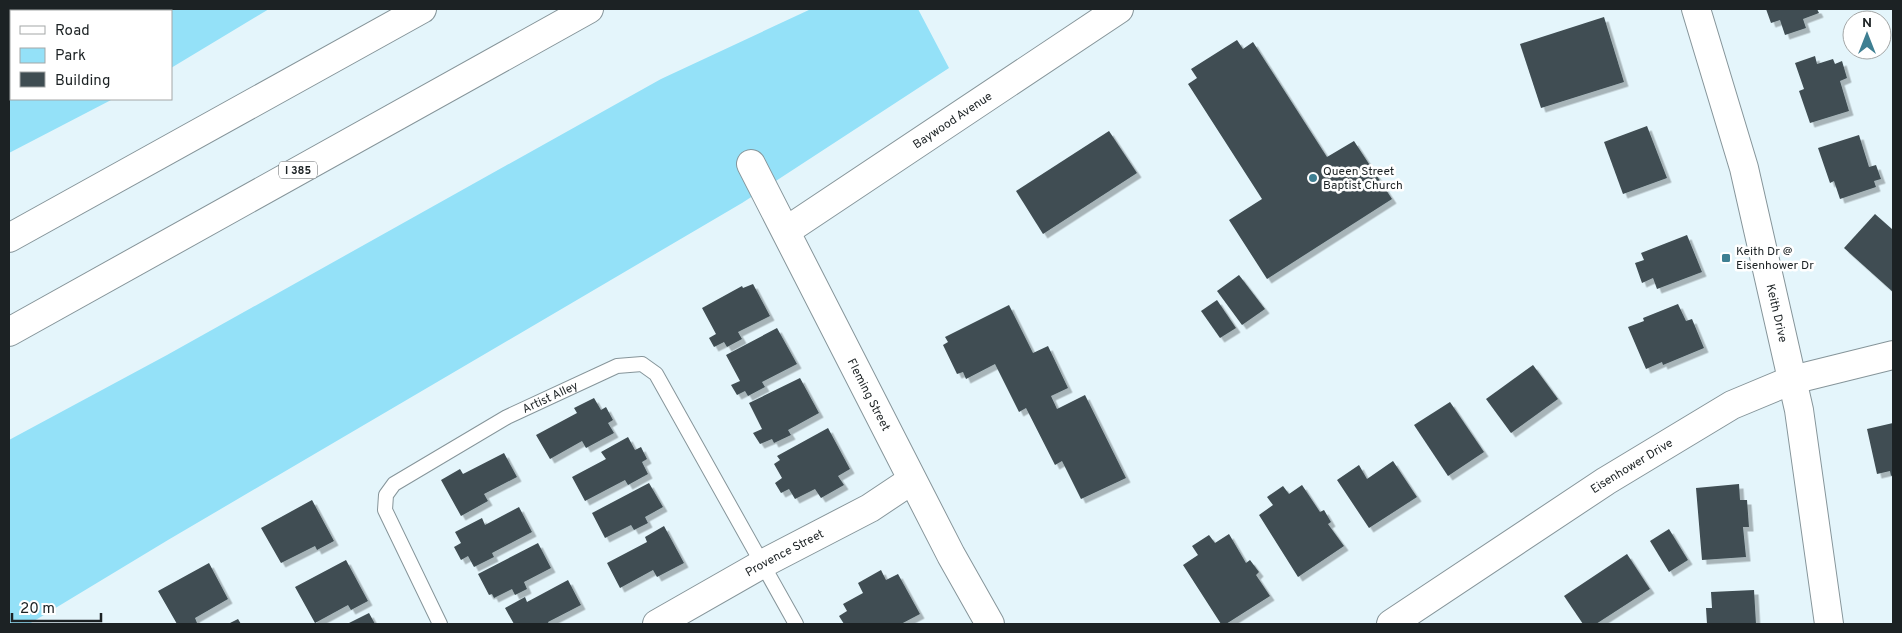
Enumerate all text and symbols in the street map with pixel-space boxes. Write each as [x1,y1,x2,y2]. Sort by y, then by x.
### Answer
legend [10,10,172,100]
north arrow [1842,10,1892,60]
text: N [1862,15,1872,32]
text: Road [55,22,90,41]
text: Park [55,47,86,66]
text: Building [55,72,110,91]
street label: Baywood Avenue [910,89,996,153]
road number: I 385 [279,162,317,178]
place label: Queen Street Baptist Church [1323,164,1403,194]
marker: Queen Street Baptist Church [1307,172,1319,184]
place label: Keith Dr @ Eisenhower Dr [1736,244,1814,274]
marker: Keith Dr @ Eisenhower Dr [1720,252,1732,264]
street label: Keith Drive [1762,283,1790,344]
street label: Fleming Street [843,356,893,434]
street label: Artist Alley [520,378,581,418]
street label: Eisenhower Drive [1588,435,1676,498]
street label: Provence Street [743,526,827,581]
scale bar [12,590,101,622]
text: 20 m [20,600,55,619]

